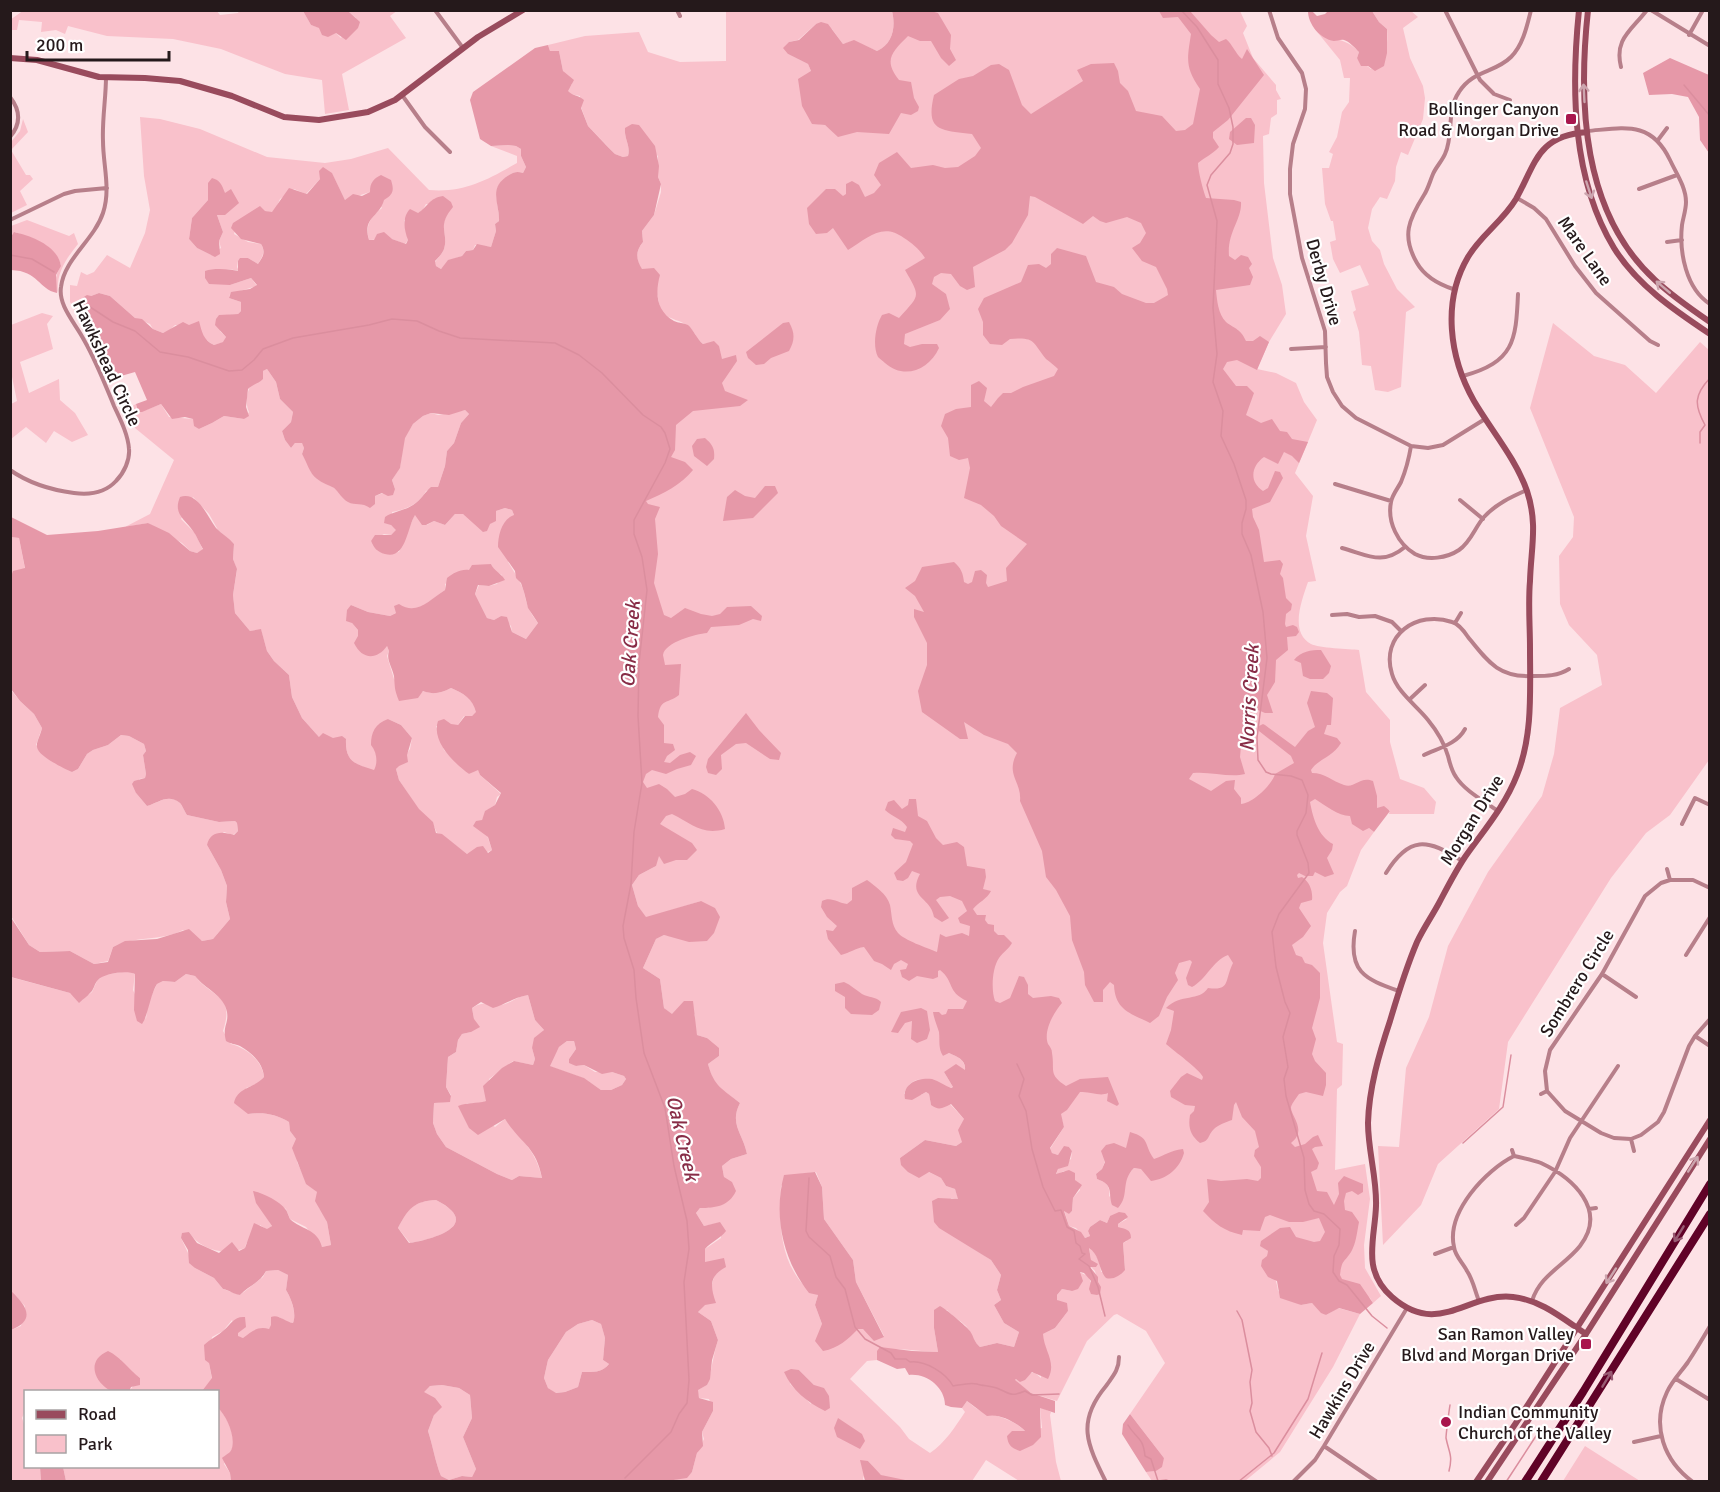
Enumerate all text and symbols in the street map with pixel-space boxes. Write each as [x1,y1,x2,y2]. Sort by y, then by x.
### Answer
scale bar [27,24,170,62]
text: 200 m [36,34,83,56]
one-way arrow [1578,84,1589,104]
place label: Bollinger Canyon Road & Morgan Drive [1398,98,1559,141]
marker: Bollinger Canyon Road & Morgan Drive [1564,112,1578,126]
one-way arrow [1585,180,1596,199]
street label: Mare Lane [1553,212,1617,290]
street label: Derby Drive [1301,236,1347,328]
one-way arrow [1656,280,1671,294]
street label: Hawkshead Circle [68,296,146,430]
water label: Oak Creek [615,598,646,688]
water label: Norris Creek [1234,642,1265,752]
street label: Morgan Drive [1435,770,1509,870]
street label: Sombrero Circle [1535,925,1619,1041]
water label: Oak Creek [661,1093,705,1185]
one-way arrow [1687,1156,1700,1173]
one-way arrow [1673,1225,1685,1242]
one-way arrow [1604,1267,1617,1284]
place label: San Ramon Valley Blvd and Morgan Drive [1401,1323,1575,1366]
street label: Hawkins Drive [1304,1337,1380,1443]
marker: San Ramon Valley Blvd and Morgan Drive [1579,1337,1593,1351]
one-way arrow [1601,1371,1613,1388]
legend [24,1390,219,1468]
place label: Indian Community Church of the Valley [1458,1401,1612,1444]
text: Road [78,1403,117,1425]
marker: Indian Community Church of the Valley [1439,1415,1453,1429]
text: Park [78,1433,113,1455]

